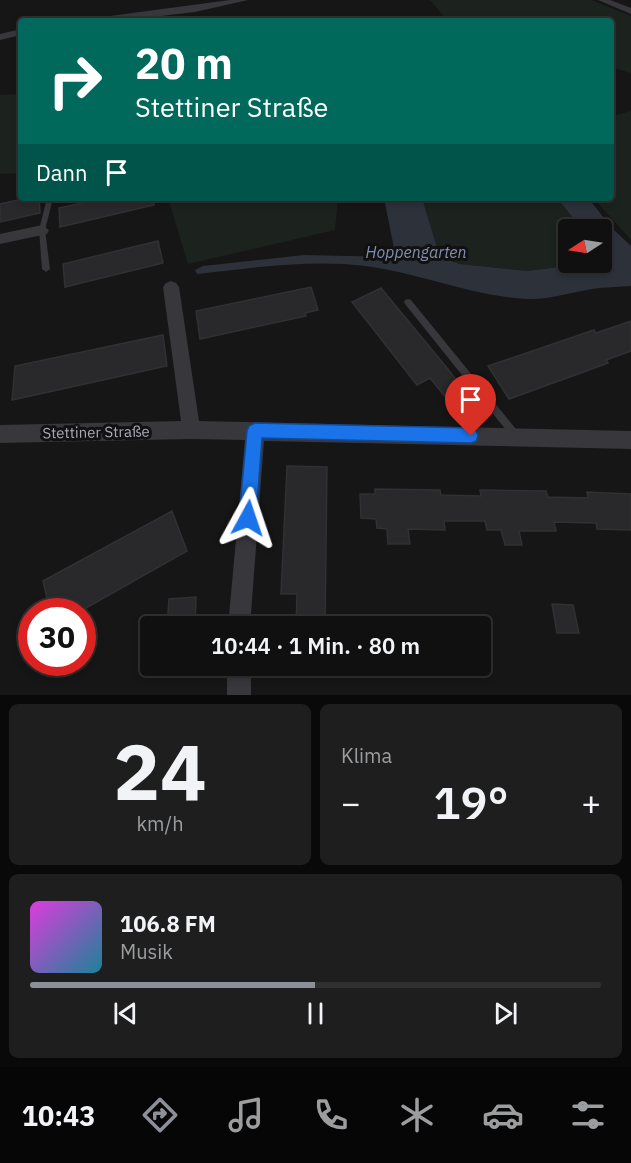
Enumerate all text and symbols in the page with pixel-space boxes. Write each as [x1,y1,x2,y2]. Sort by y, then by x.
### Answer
text: 20 m [135,36,233,91]
icon: right [36,42,114,120]
text: Stettiner Straße [135,89,328,124]
icon: arrive [100,156,133,189]
text: Dann [36,158,88,187]
north arrow [558,219,612,273]
map controls [558,219,612,273]
water label: Hoppengarten [366,242,466,262]
pin [445,374,496,436]
icon: arrive [454,383,487,416]
street label: Stettiner Straße [42,422,150,442]
position arrow [216,486,280,550]
speed limit sign: 30 [18,598,96,676]
text: 10:44 · 1 Min. · 80 m [211,631,420,660]
text: 24 [113,720,207,821]
text: Klima [341,742,392,769]
text: 19° [433,773,509,831]
text: − [341,781,361,824]
text: + [581,781,601,824]
text: km/h [136,810,184,837]
text: 106.8 FM [120,909,216,938]
text: Musik [120,938,173,965]
icon: previous [109,997,142,1030]
icon: pause [299,997,332,1030]
icon: next [489,997,522,1030]
icon: directions [139,1094,181,1136]
icon: music [225,1094,267,1136]
icon: phone [310,1094,352,1136]
icon: climate [396,1094,438,1136]
icon: car [482,1094,524,1136]
icon: filters [567,1094,609,1136]
text: 10:43 [22,1098,96,1133]

